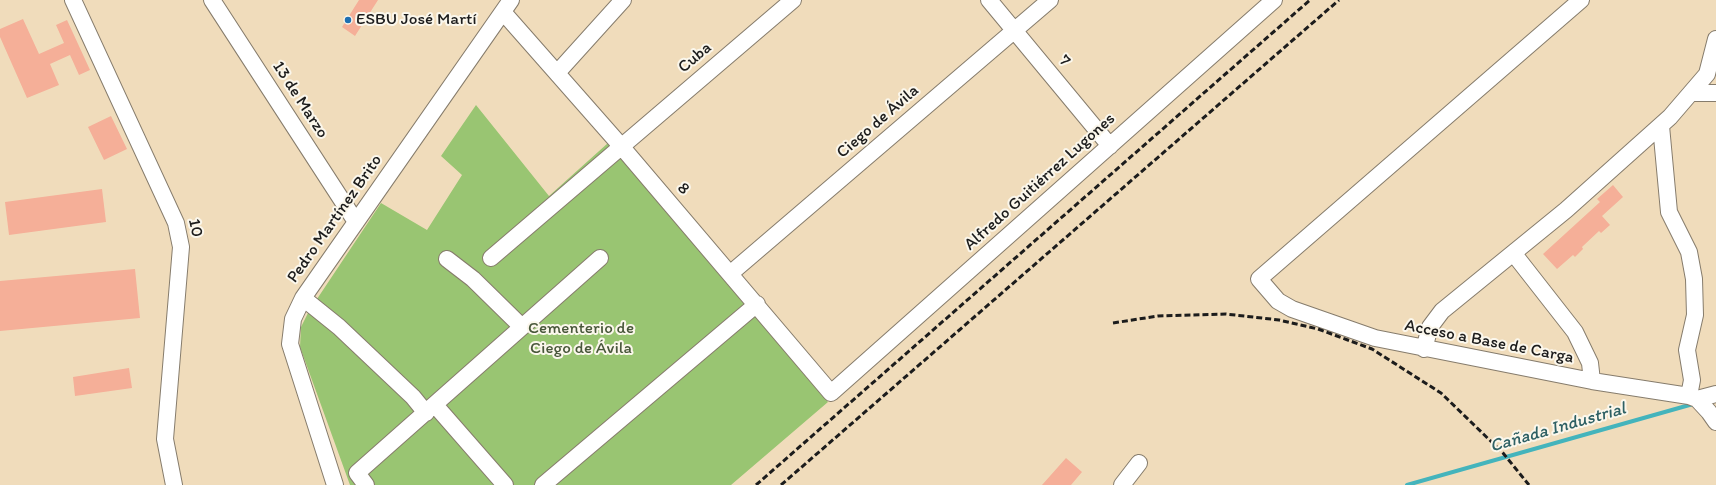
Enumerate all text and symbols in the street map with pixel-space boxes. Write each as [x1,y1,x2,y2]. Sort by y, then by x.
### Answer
place label: ESBU José Martí [356,10,477,30]
marker: ESBU José Martí [343,15,353,25]
street label: Cuba [674,38,716,78]
street label: 7 [1053,51,1075,71]
street label: 13 de Marzo [268,58,332,142]
street label: Ciego de Ávila [833,81,923,163]
street label: Alfredo Guitiérrez Lugones [960,109,1120,255]
street label: Pedro Martínez Brito [283,151,387,287]
street label: 8 [672,179,694,199]
street label: 10 [183,217,207,239]
street label: Acceso a Base de Carga [1403,316,1575,368]
park label: Cementerio de Ciego de Ávila [528,319,634,359]
water label: Cañada Industrial [1488,398,1628,458]

